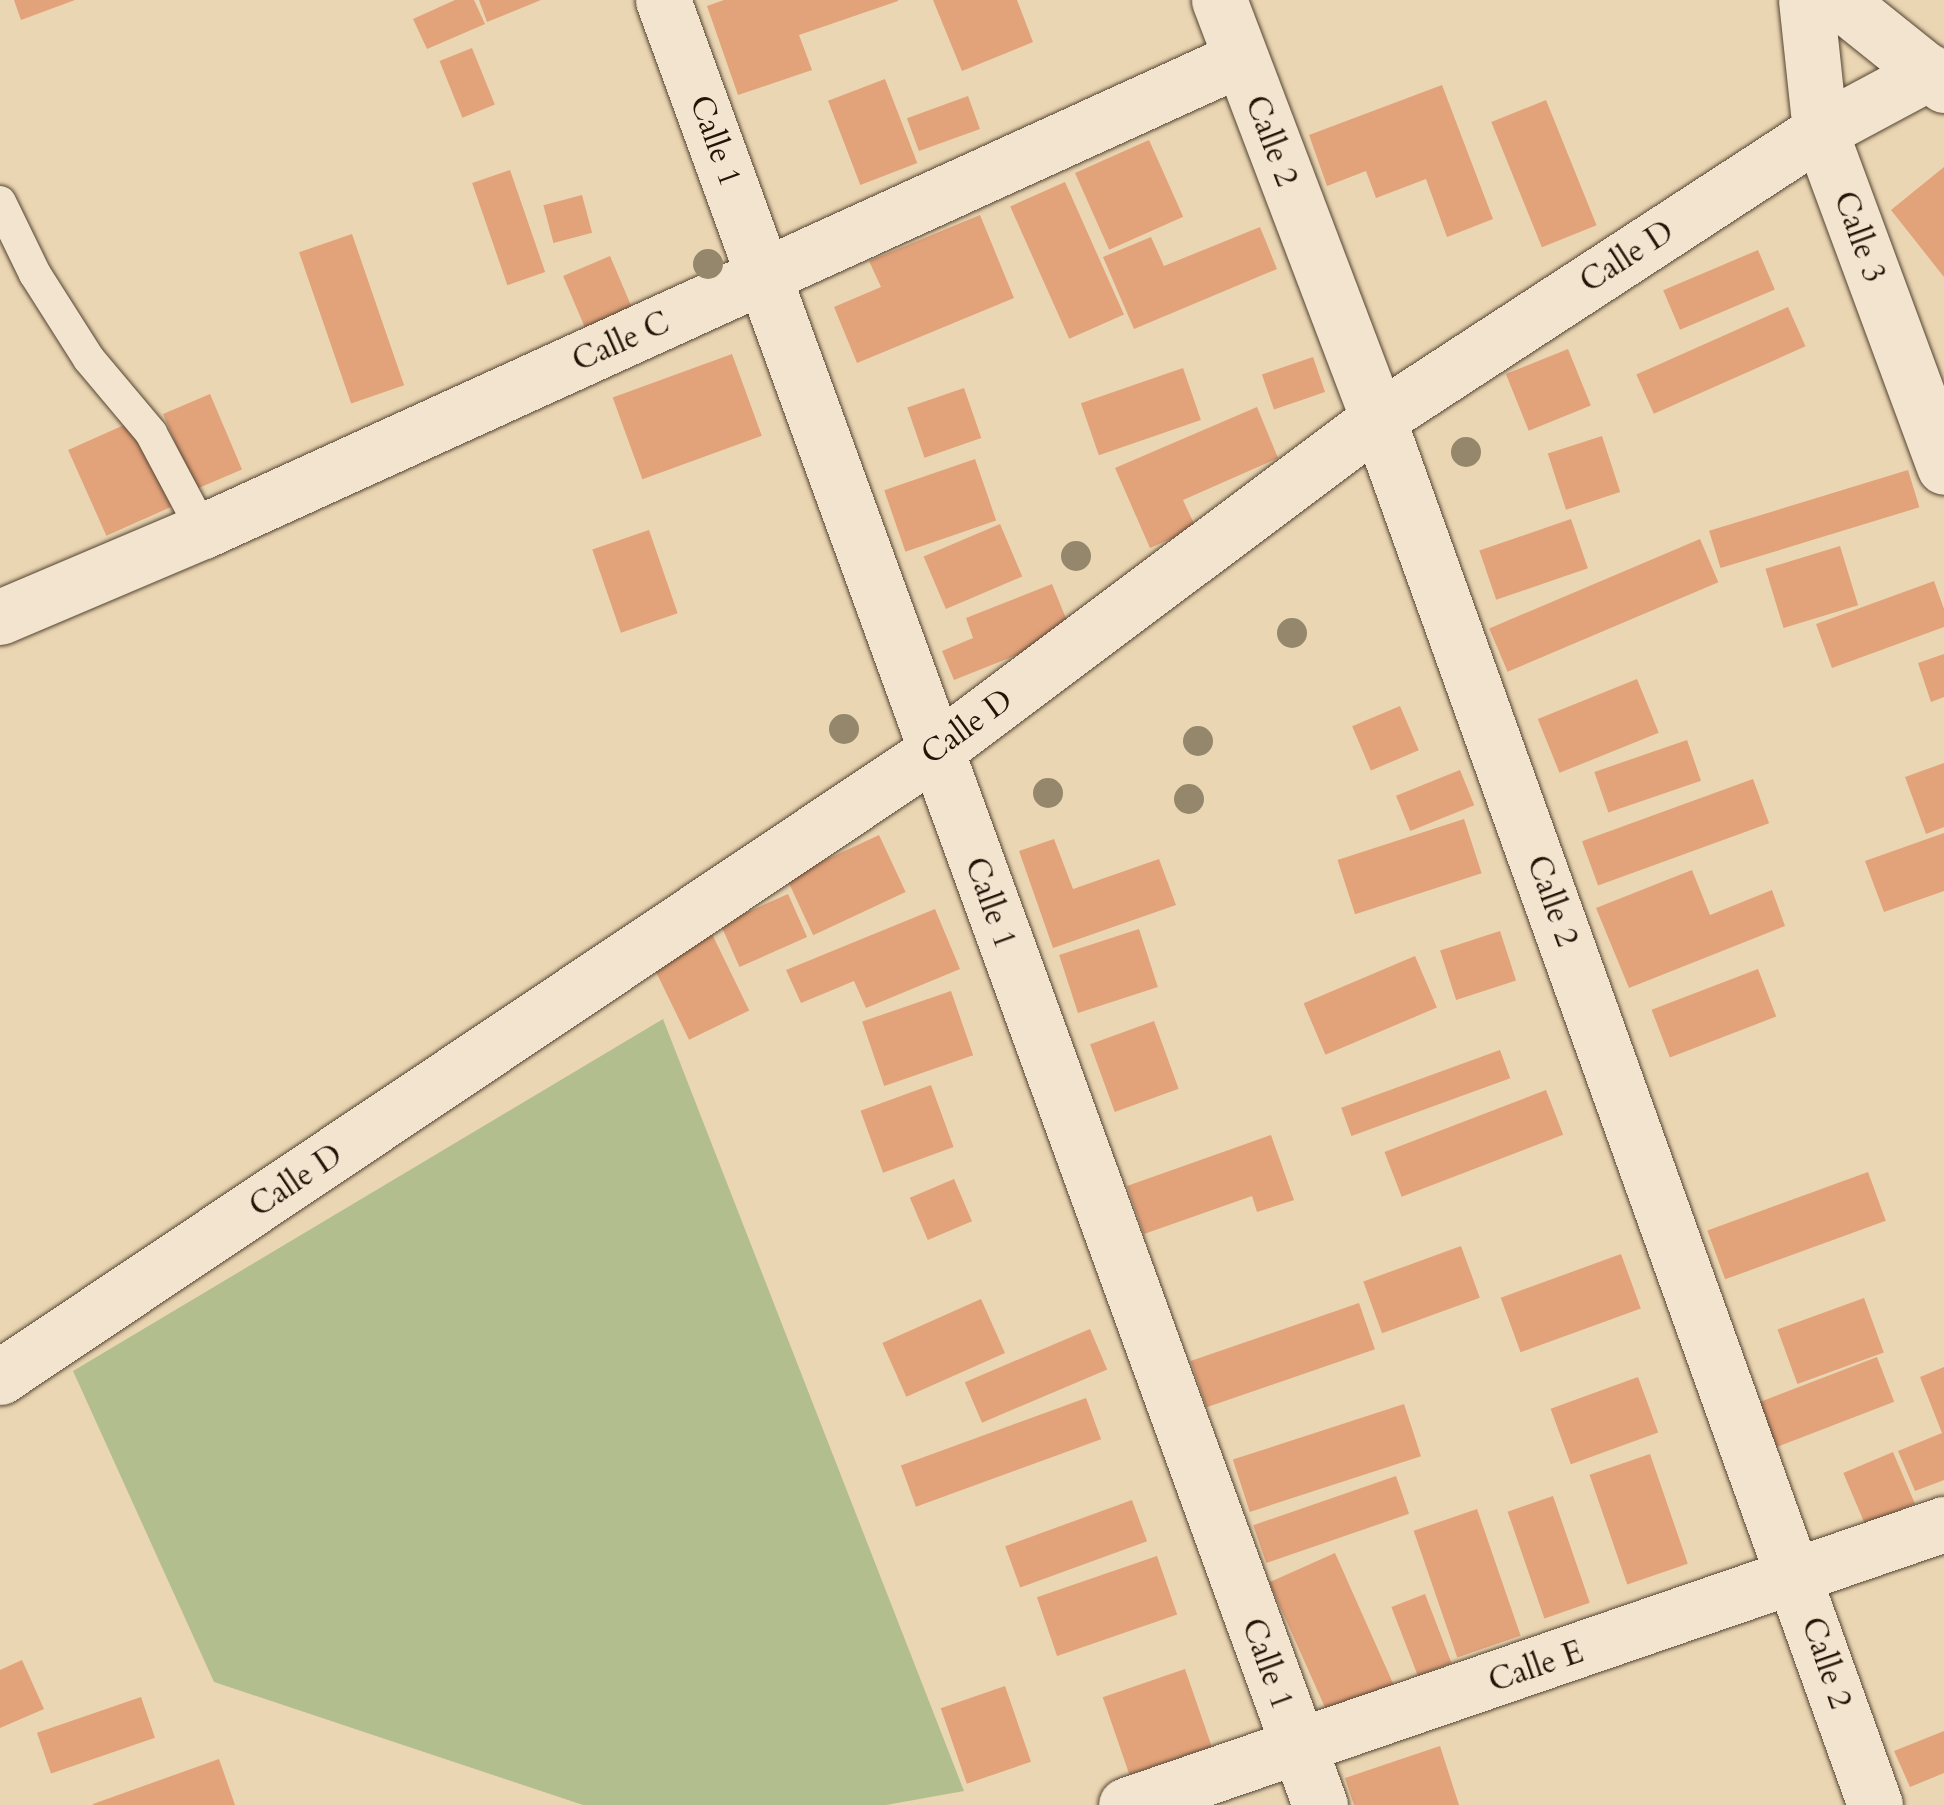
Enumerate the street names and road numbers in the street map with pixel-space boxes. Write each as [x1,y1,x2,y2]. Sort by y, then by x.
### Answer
street label: Calle 1 [681,90,749,192]
street label: Calle 2 [1236,90,1306,192]
street label: Calle 3 [1825,186,1893,288]
street label: Calle D [1573,213,1681,301]
street label: Calle C [567,304,675,380]
street label: Calle D [914,681,1020,773]
street label: Calle 2 [1518,850,1586,952]
street label: Calle 1 [956,852,1024,954]
street label: Calle D [242,1136,350,1226]
street label: Calle 2 [1793,1612,1859,1714]
street label: Calle 1 [1233,1613,1301,1715]
street label: Calle E [1484,1633,1588,1701]

